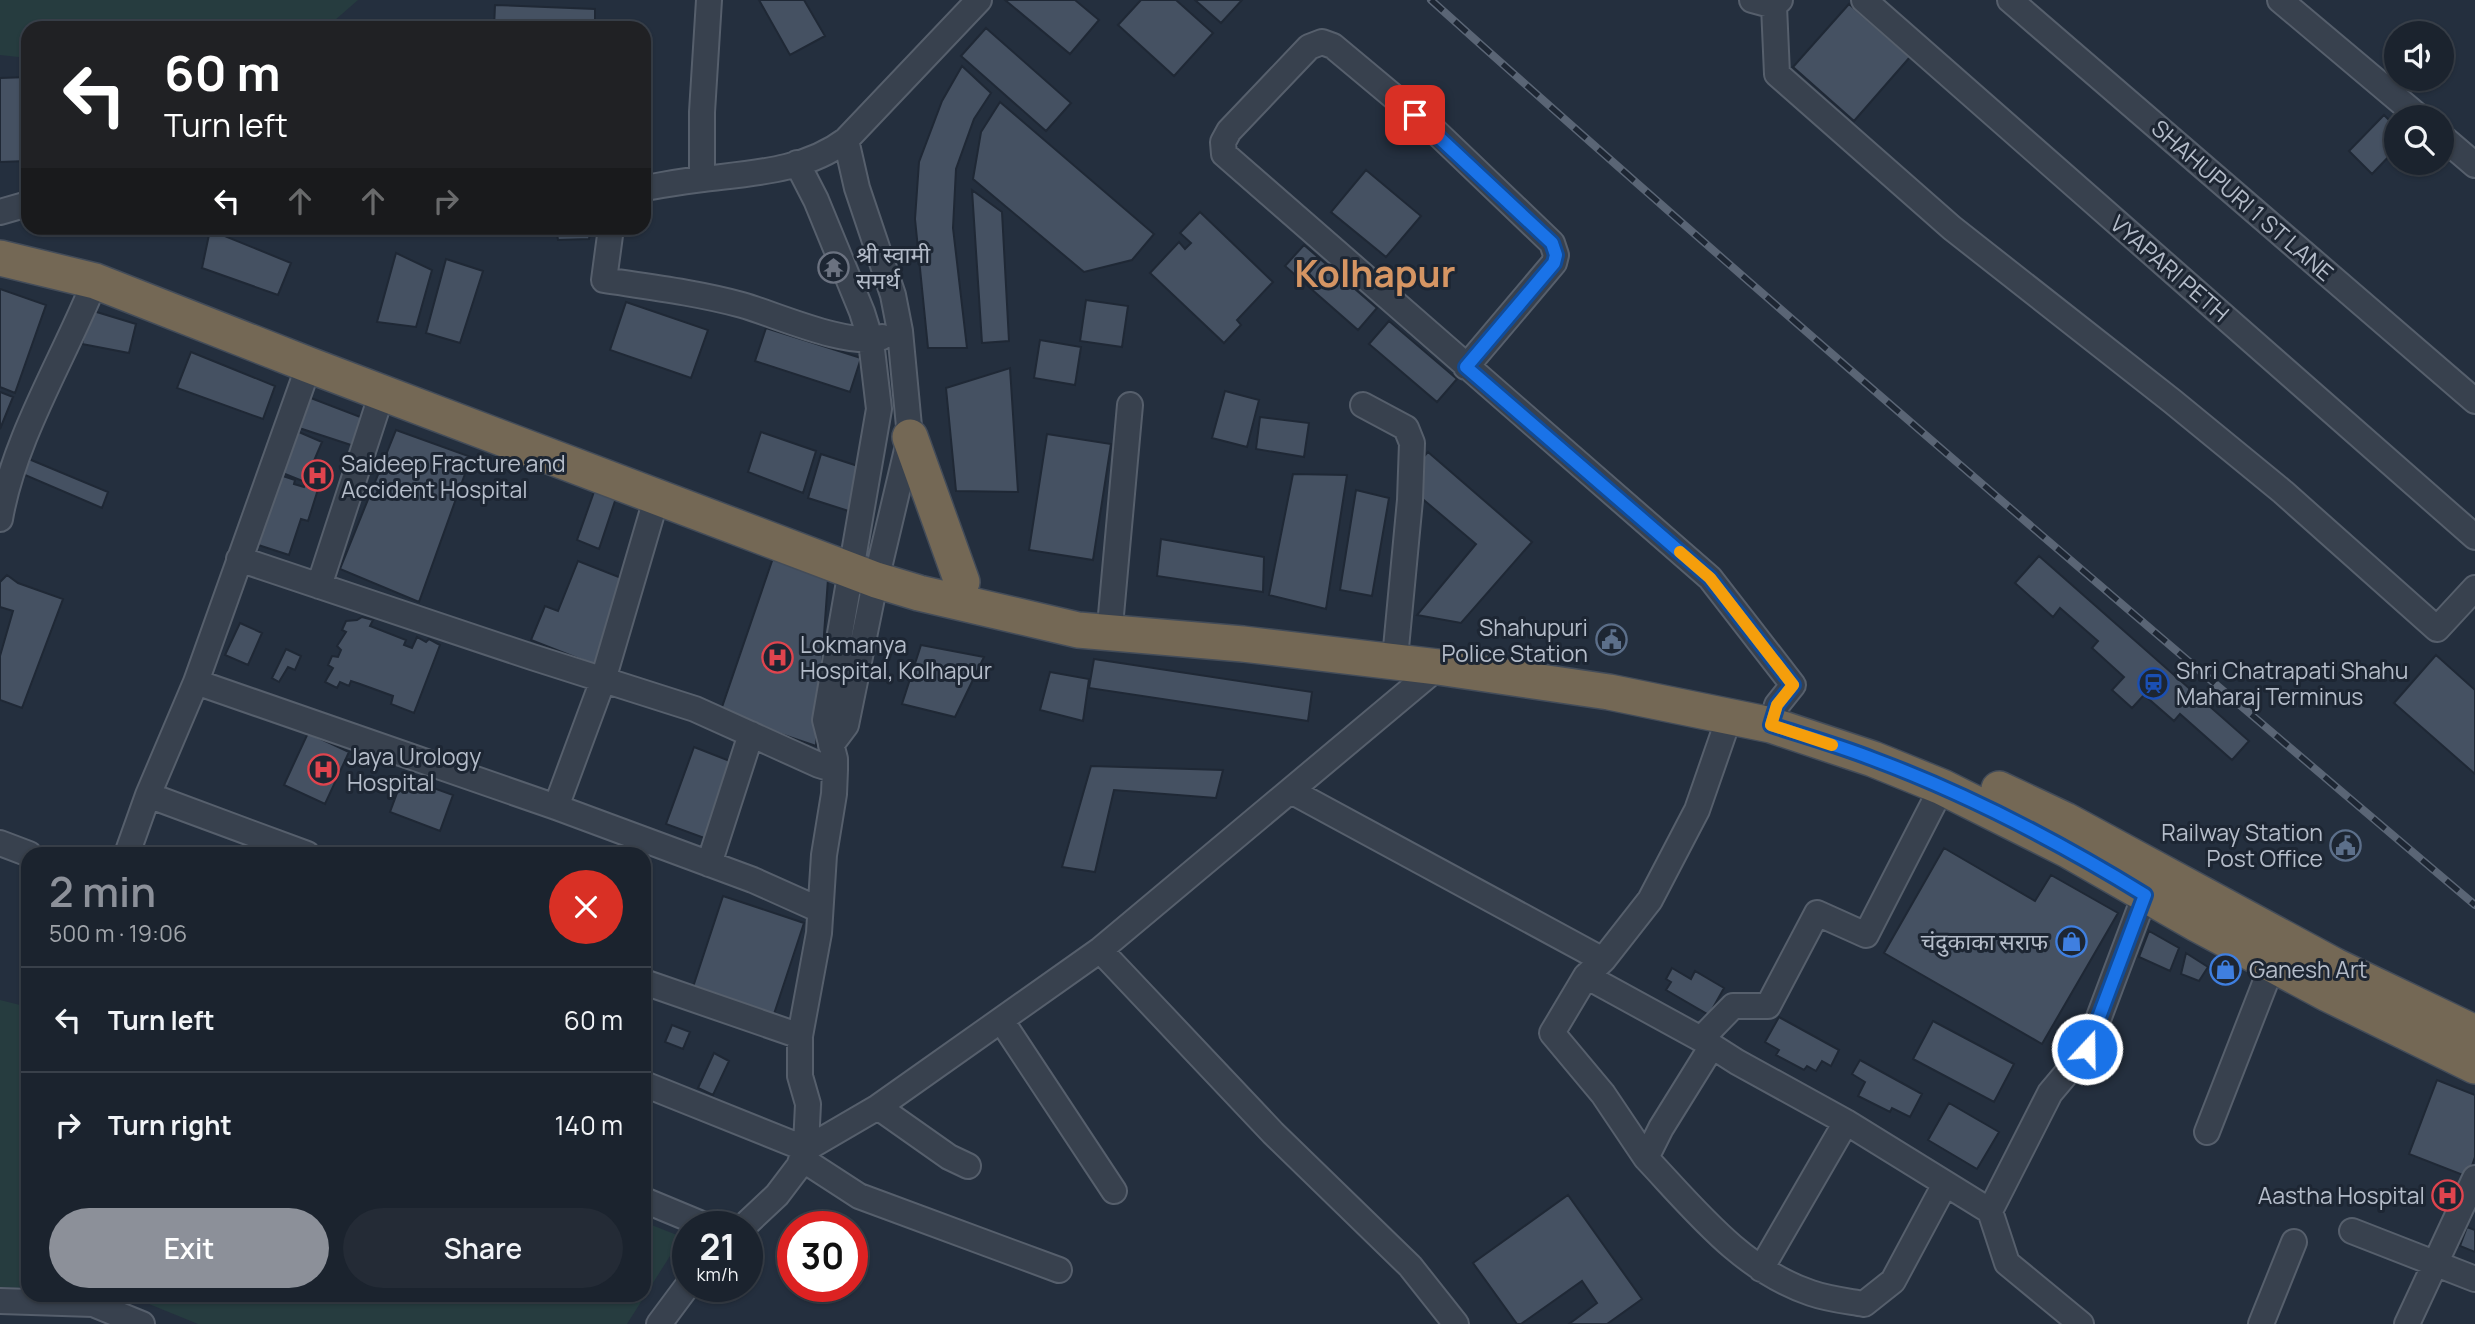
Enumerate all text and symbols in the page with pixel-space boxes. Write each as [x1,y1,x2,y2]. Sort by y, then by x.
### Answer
map controls [2384,21,2454,175]
button: sound [2384,21,2454,91]
text: 60 m [164,39,281,106]
icon: left [49,49,140,140]
pin [1385,85,1445,145]
icon: arrive [1396,96,1434,134]
text: Turn left [164,103,288,147]
button: search [2384,105,2454,175]
street label: SHAHUPURI 1 ST LANE [2145,112,2341,288]
icon: left [208,182,246,220]
icon: ahead [281,182,319,220]
icon: ahead [354,182,392,220]
icon: right [427,182,465,220]
street label: VYAPARI PETH [2104,207,2236,329]
place label: श्री स्वामी समर्थ [856,238,931,296]
district label: Kolhapur [1295,248,1455,298]
temple icon: श्री स्वामी समर्थ [816,250,850,284]
place label: Saideep Fracture and Accident Hospital [341,447,566,505]
hospital icon: Saideep Fracture and Accident Hospital [301,459,335,493]
place label: Shahupuri Police Station [1441,611,1588,669]
public building icon: Shahupuri Police Station [1594,623,1628,657]
place label: Lokmanya Hospital, Kolhapur [800,628,992,686]
hospital icon: Lokmanya Hospital, Kolhapur [760,640,794,674]
place label: Shri Chatrapati Shahu Maharaj Terminus [2176,654,2408,712]
station icon: Shri Chatrapati Shahu Maharaj Terminus [2136,666,2170,700]
place label: Jaya Urology Hospital [347,740,481,798]
hospital icon: Jaya Urology Hospital [307,752,341,786]
place label: Railway Station Post Office [2161,816,2323,874]
public building icon: Railway Station Post Office [2329,828,2363,862]
text: 2 min [49,862,156,920]
button: close [549,870,623,944]
text: 500 m · 19:06 [49,917,187,949]
shop icon: चंदुकाका सराफ [2054,924,2088,958]
place label: चंदुकाका सराफ [1921,925,2049,957]
shop icon: Ganesh Art [2209,952,2243,986]
place label: Ganesh Art [2249,953,2367,985]
icon: left [49,1001,87,1039]
text: Turn left [108,1002,215,1038]
text: 60 m [564,1002,623,1038]
position arrow [2050,1012,2124,1086]
icon: right [49,1106,87,1144]
text: Turn right [108,1107,232,1143]
text: 140 m [554,1107,623,1143]
hospital icon: Aastha Hospital [2431,1178,2465,1212]
place label: Aastha Hospital [2258,1179,2425,1211]
button: Exit [49,1208,329,1288]
button: Share [343,1208,623,1288]
speed limit sign: 30 [777,1211,868,1302]
text: 21 [699,1223,736,1271]
text: km/h [697,1262,738,1286]

